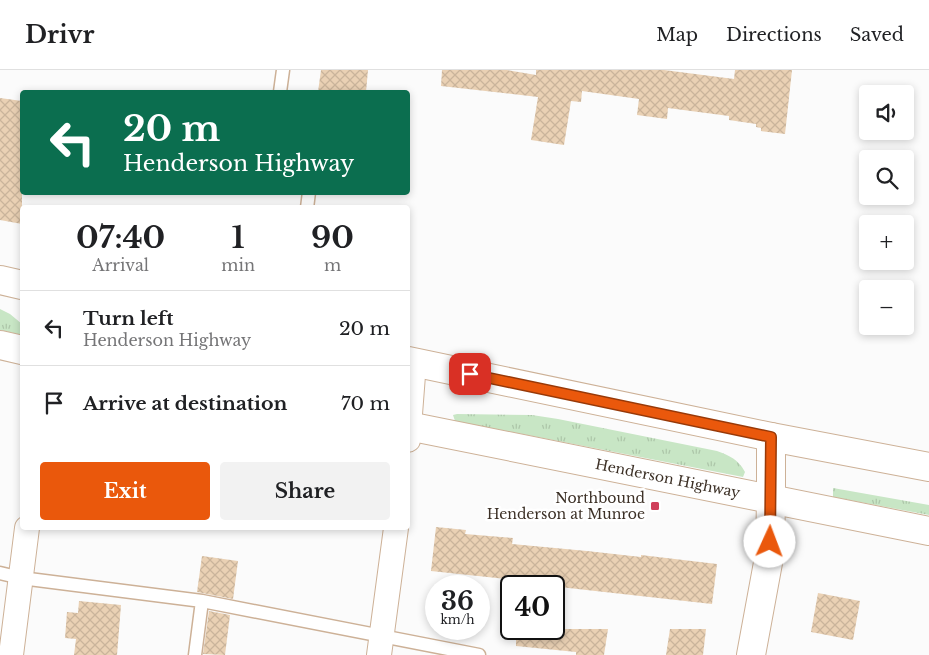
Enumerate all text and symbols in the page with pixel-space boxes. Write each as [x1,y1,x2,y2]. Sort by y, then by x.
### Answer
text: Drivr [25,20,94,49]
text: Map [656,24,698,46]
text: Directions [726,24,822,46]
text: Saved [850,24,904,46]
map controls [859,85,914,335]
button: sound [859,85,914,140]
text: 20 m [123,107,220,150]
icon: left [40,110,105,175]
text: Henderson Highway [123,150,354,177]
button: search [859,150,914,205]
button: + [859,215,914,270]
text: 07:40 [76,219,165,256]
text: 1 [232,219,245,256]
text: 90 [311,219,354,256]
text: Arrival [92,255,149,275]
text: min [221,255,255,275]
text: m [324,255,341,275]
button: − [859,280,914,335]
text: Turn left [83,307,174,330]
icon: left [40,314,68,342]
text: 20 m [339,317,390,340]
text: Henderson Highway [83,330,251,350]
pin [449,353,491,395]
icon: arrive [456,360,484,388]
icon: arrive [40,389,68,417]
text: Arrive at destination [83,392,287,415]
text: 70 m [341,392,390,415]
street label: Henderson Highway [594,455,742,502]
button: Exit [40,462,210,520]
button: Share [220,462,390,520]
place label: Northbound Henderson at Munroe [487,489,646,523]
marker: Northbound Henderson at Munroe [649,500,661,512]
position arrow [743,515,795,567]
speed limit sign: 40 [500,575,565,640]
text: 36 [441,586,474,617]
text: km/h [440,612,475,627]

